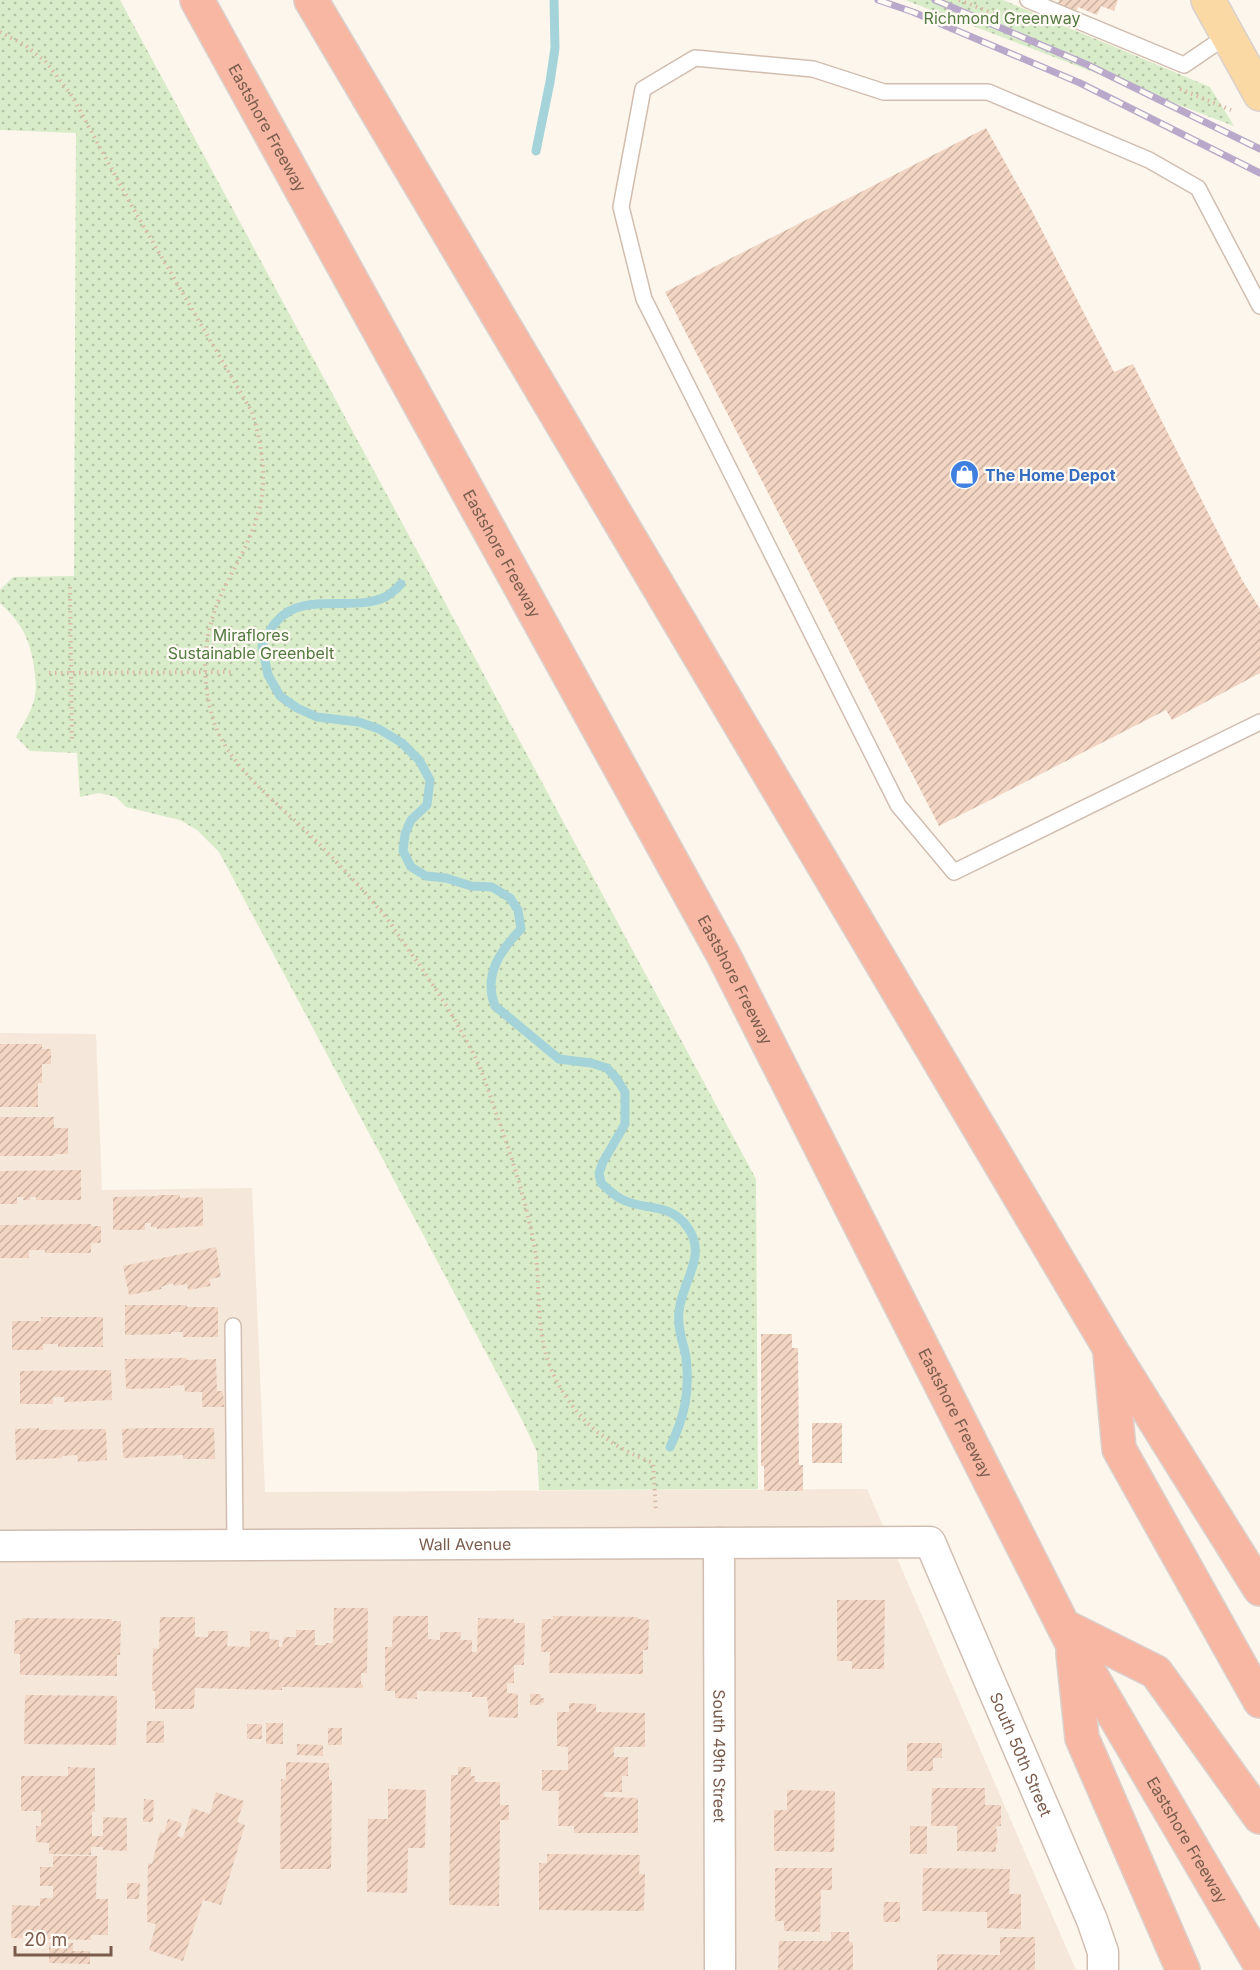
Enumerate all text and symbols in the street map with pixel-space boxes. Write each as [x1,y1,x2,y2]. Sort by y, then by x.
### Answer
park label: Richmond Greenway [924,8,1080,28]
street label: Eastshore Freeway [224,60,311,195]
shop icon: The Home Depot [948,459,980,491]
place label: The Home Depot [985,465,1116,485]
street label: Eastshore Freeway [459,486,545,621]
park label: Miraflores Sustainable Greenbelt [168,625,334,663]
street label: Eastshore Freeway [693,912,777,1048]
street label: Eastshore Freeway [914,1345,997,1481]
street label: Wall Avenue [419,1534,511,1554]
street label: South 49th Street [709,1689,730,1823]
street label: South 50th Street [986,1689,1056,1819]
street label: Eastshore Freeway [1143,1773,1232,1907]
scale bar [15,1919,111,1957]
text: 20 m [24,1929,67,1950]

